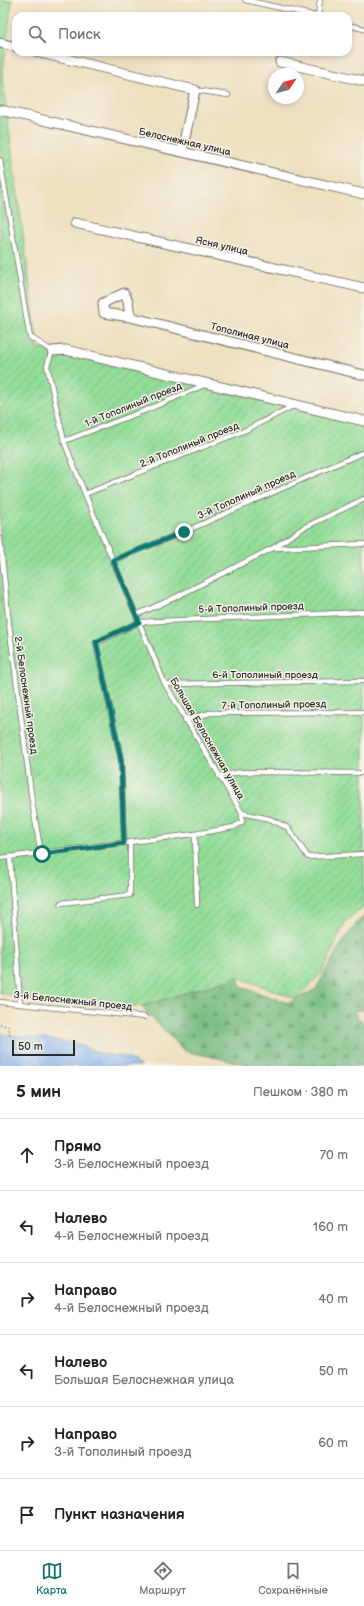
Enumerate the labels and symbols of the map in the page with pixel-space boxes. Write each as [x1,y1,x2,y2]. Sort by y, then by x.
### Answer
north arrow [268,68,304,104]
street label: Белоснежная улица [138,126,232,158]
street label: Ясня улица [194,234,249,258]
street label: Тополиная улица [209,320,290,352]
street label: 1-й Тополиный проезд [83,380,184,430]
street label: 2-й Тополиный проезд [138,420,241,470]
street label: 3-й Тополиный проезд [196,468,297,522]
route end [175,523,193,541]
street label: 5-й Тополиный проезд [198,600,304,616]
street label: 2-й Белоснежный проезд [12,635,40,755]
street label: 6-й Тополиный проезд [212,669,318,681]
street label: Большая Белоснежная улица [167,676,247,802]
street label: 7-й Тополиный проезд [222,698,326,712]
route start [33,845,51,863]
street label: 3-й Белоснежный проезд [13,989,133,1013]
scale bar [12,1038,75,1057]

